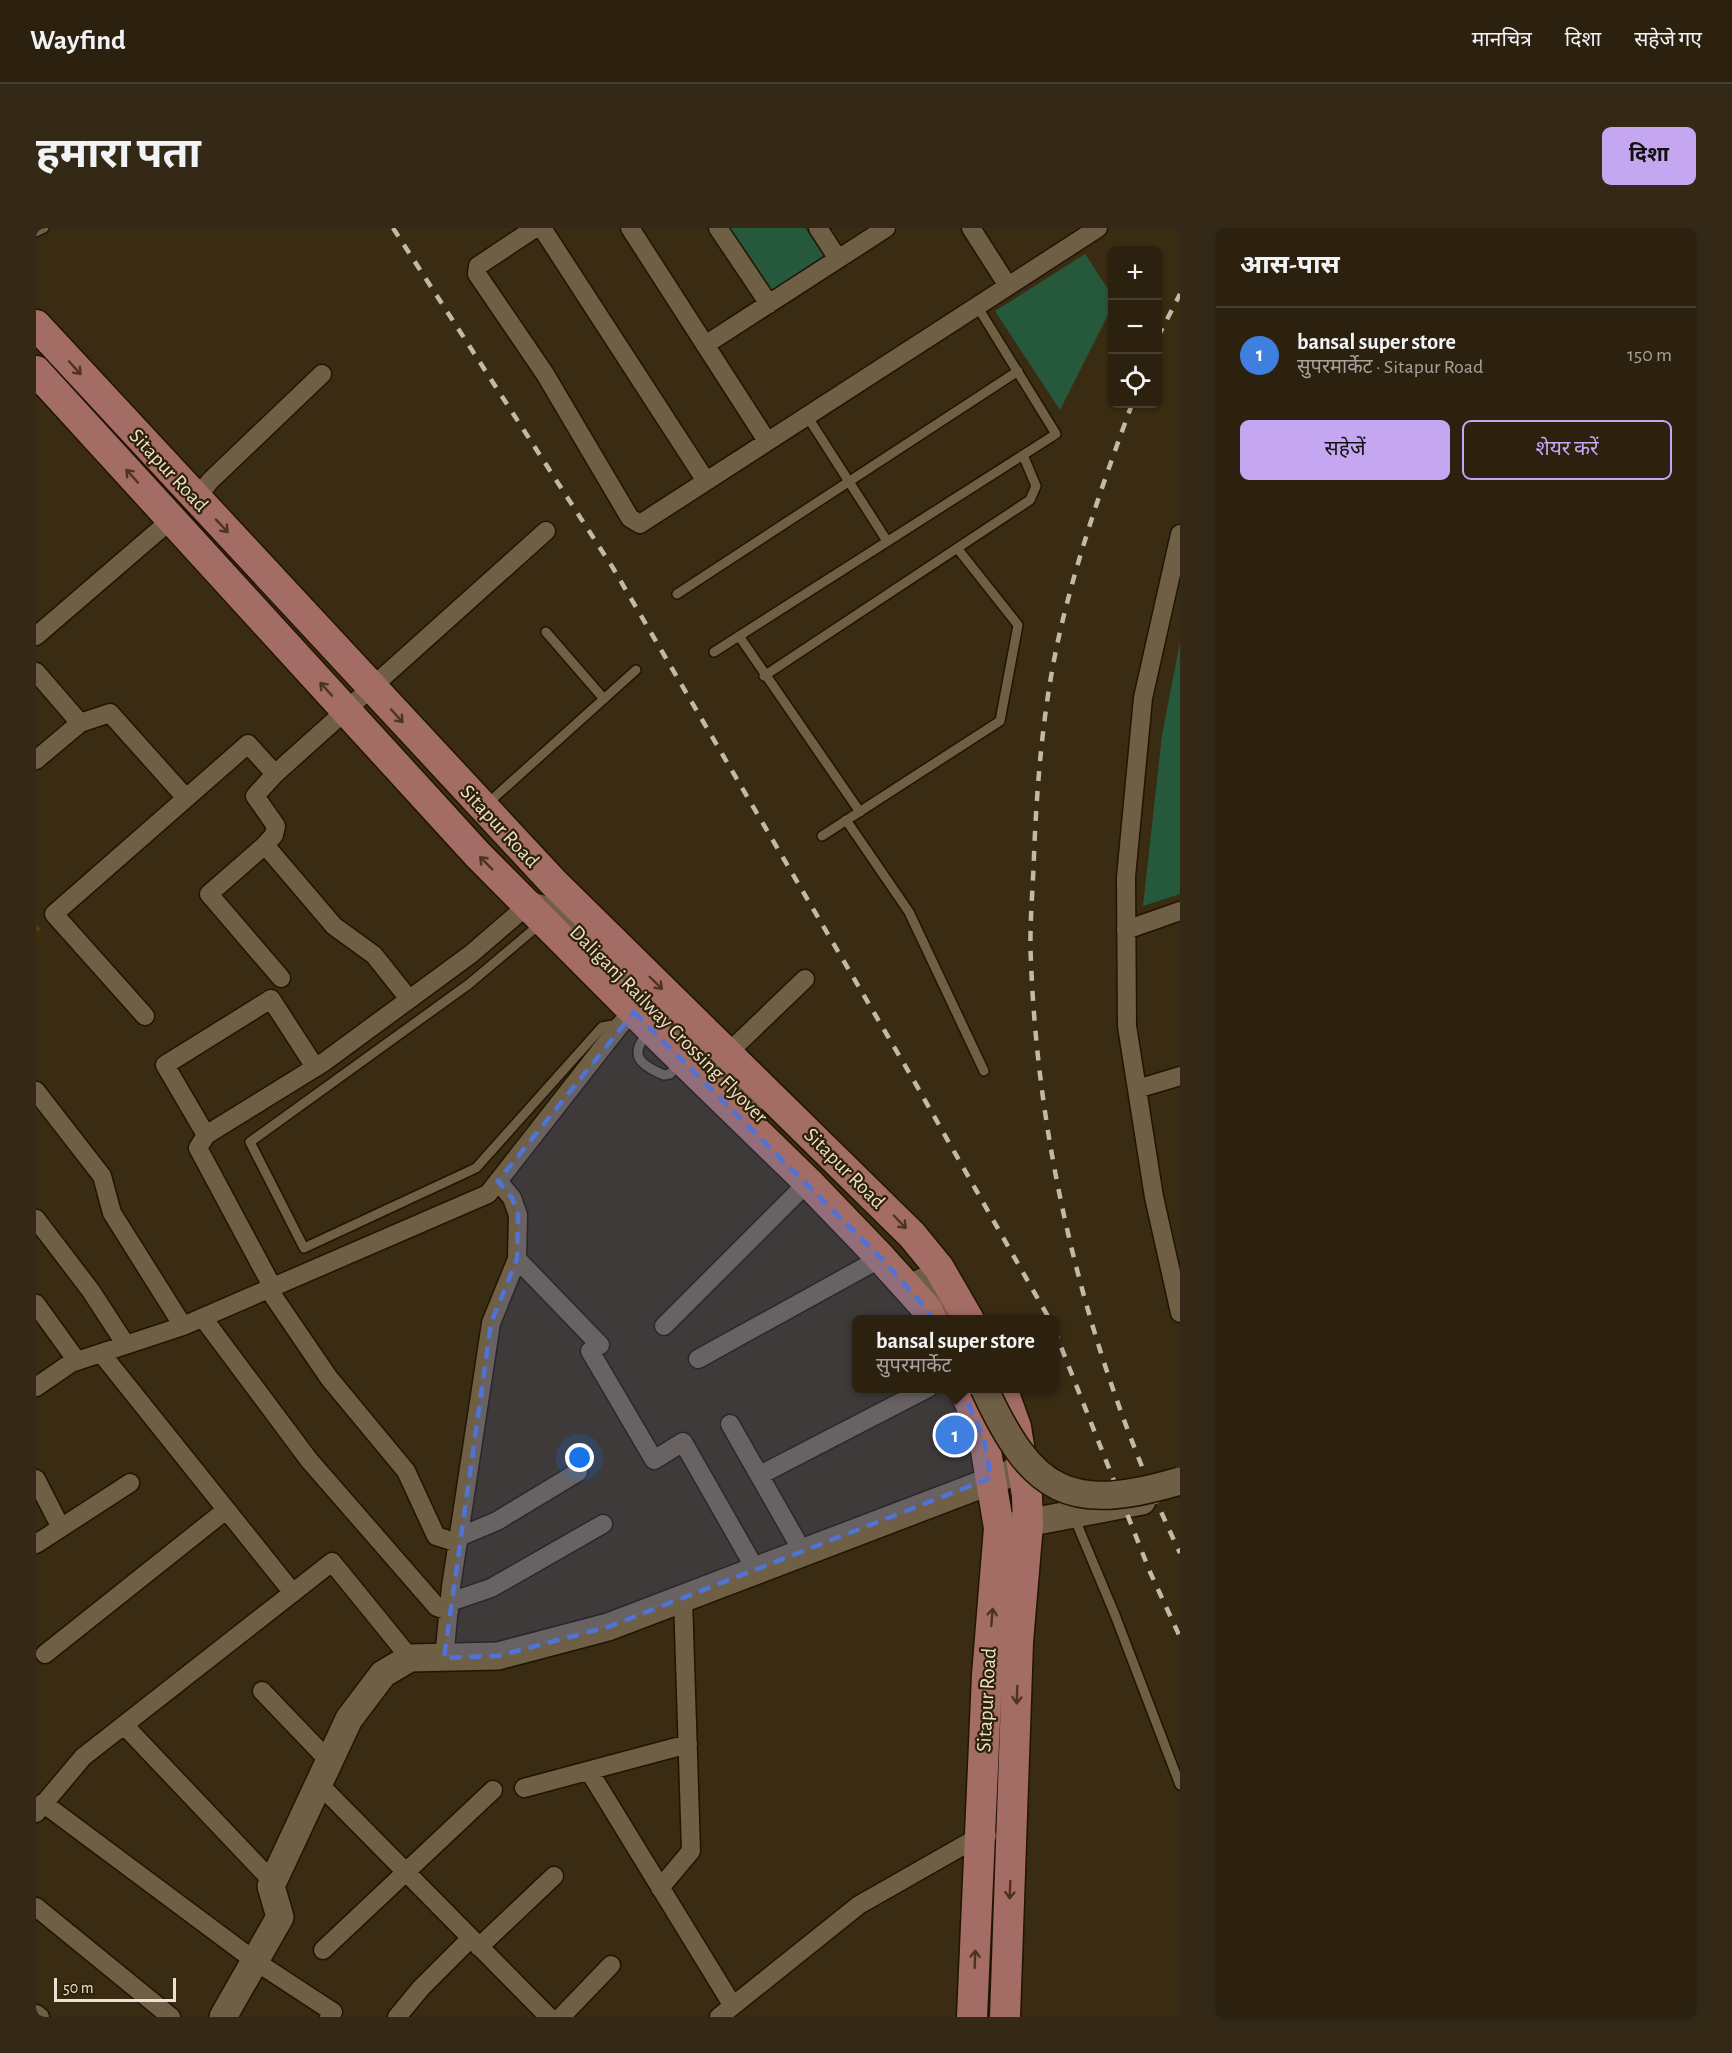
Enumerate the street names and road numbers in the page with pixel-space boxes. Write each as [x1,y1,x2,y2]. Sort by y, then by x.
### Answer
street label: Sitapur Road [125,425,212,516]
street label: Sitapur Road [456,781,543,872]
street label: Daliganj Railway Crossing Flyover [566,921,772,1128]
street label: Sitapur Road [800,1124,889,1213]
street label: Sitapur Road [973,1647,1000,1753]

